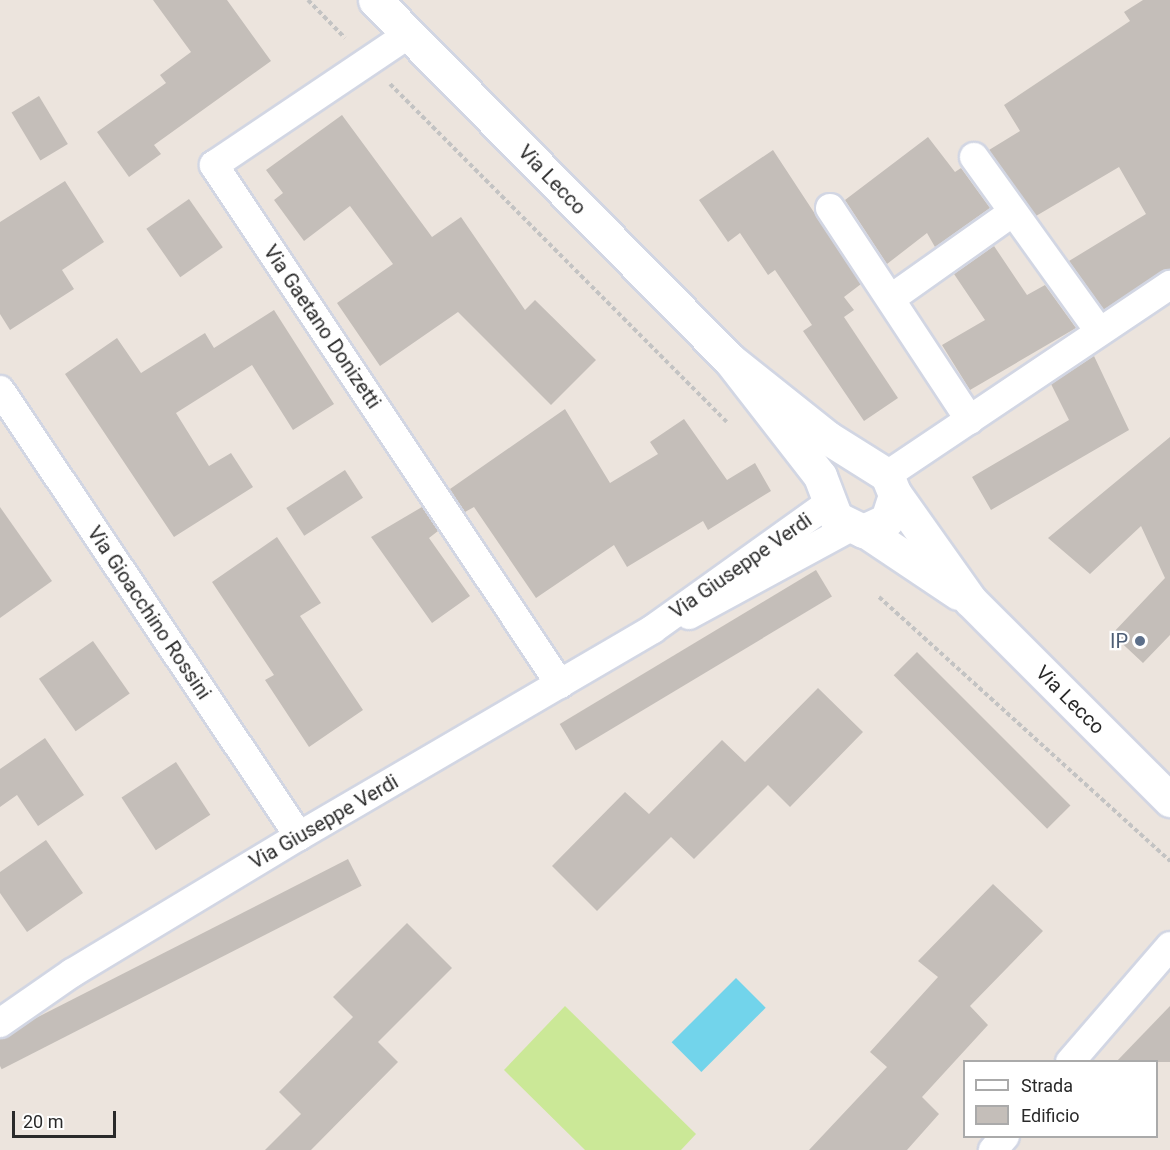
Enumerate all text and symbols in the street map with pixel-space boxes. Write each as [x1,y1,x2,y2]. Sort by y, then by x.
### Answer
street label: Via Lecco [513,140,591,220]
street label: Via Gaetano Donizetti [258,241,386,413]
street label: Via Giuseppe Verdi [665,508,817,624]
street label: Via Gioacchino Rossini [82,522,216,704]
place label: IP [1110,629,1128,653]
marker: IP [1133,634,1147,648]
street label: Via Lecco [1031,661,1109,739]
street label: Via Giuseppe Verdi [245,770,403,874]
legend [963,1060,1158,1138]
text: Strada [1021,1075,1073,1096]
scale bar [15,1099,118,1137]
text: Edificio [1021,1105,1080,1126]
text: 20 m [23,1111,63,1132]

